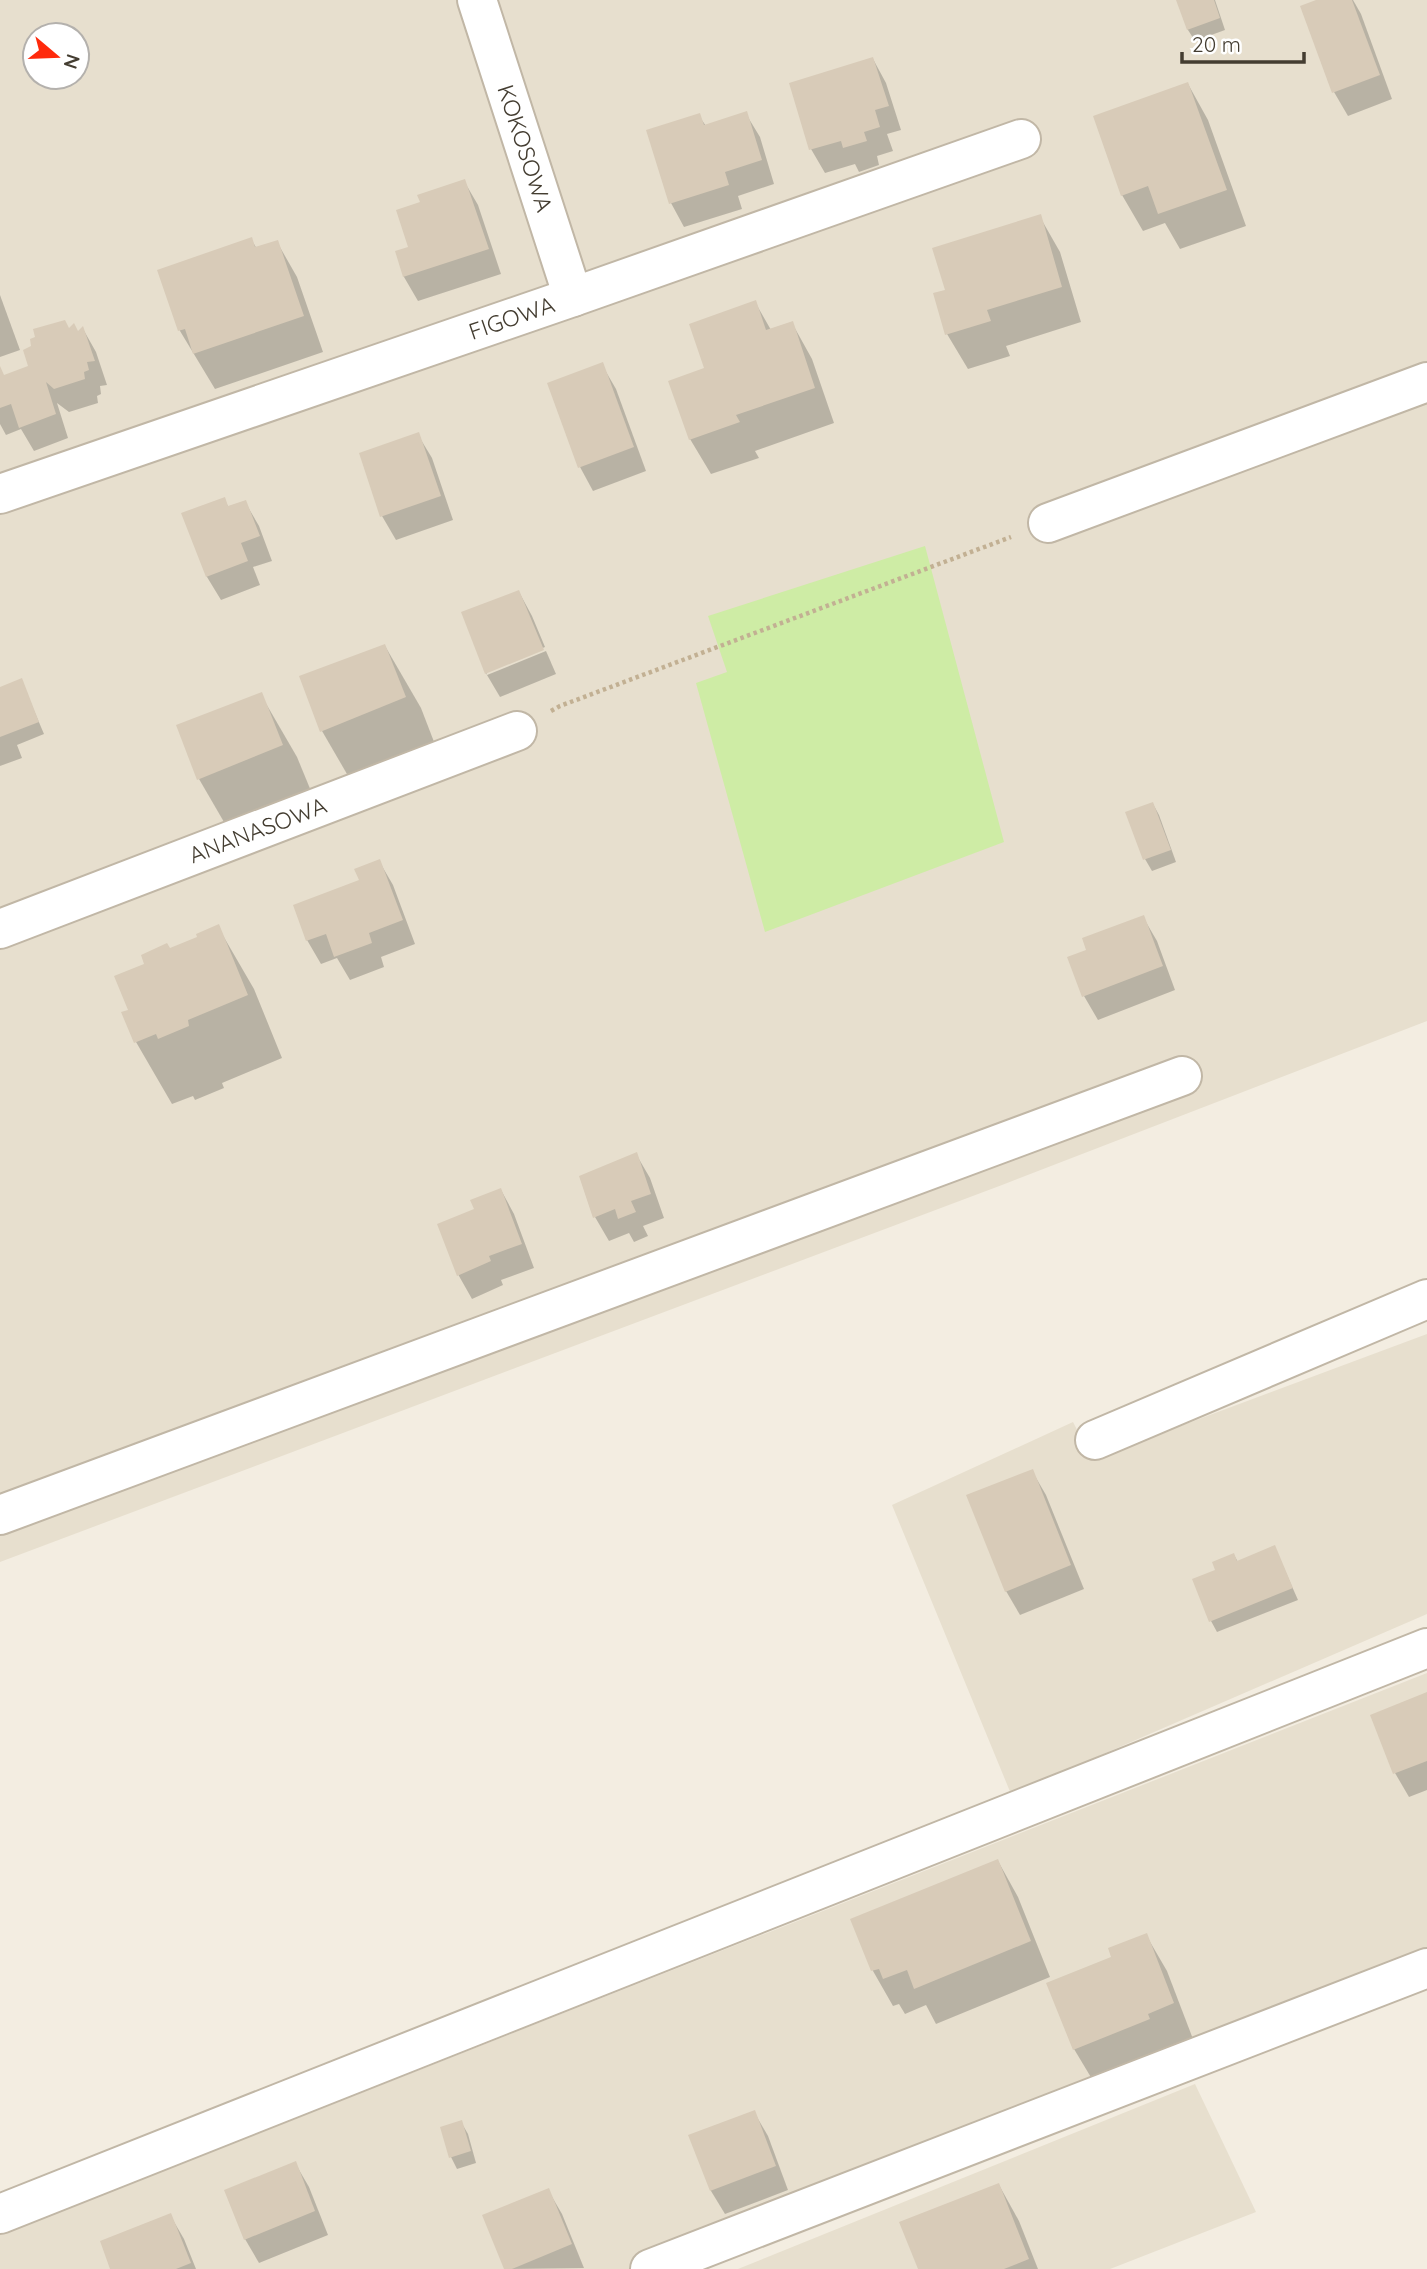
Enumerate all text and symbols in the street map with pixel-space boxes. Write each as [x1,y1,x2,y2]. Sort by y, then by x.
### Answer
north arrow [21,21,91,91]
scale bar [1182,21,1304,65]
text: 20 m [1192,31,1241,57]
text: N [58,51,86,72]
street label: KOKOSOWA [491,81,560,216]
street label: FIGOWA [465,289,558,346]
street label: ANANASOWA [185,790,331,869]

